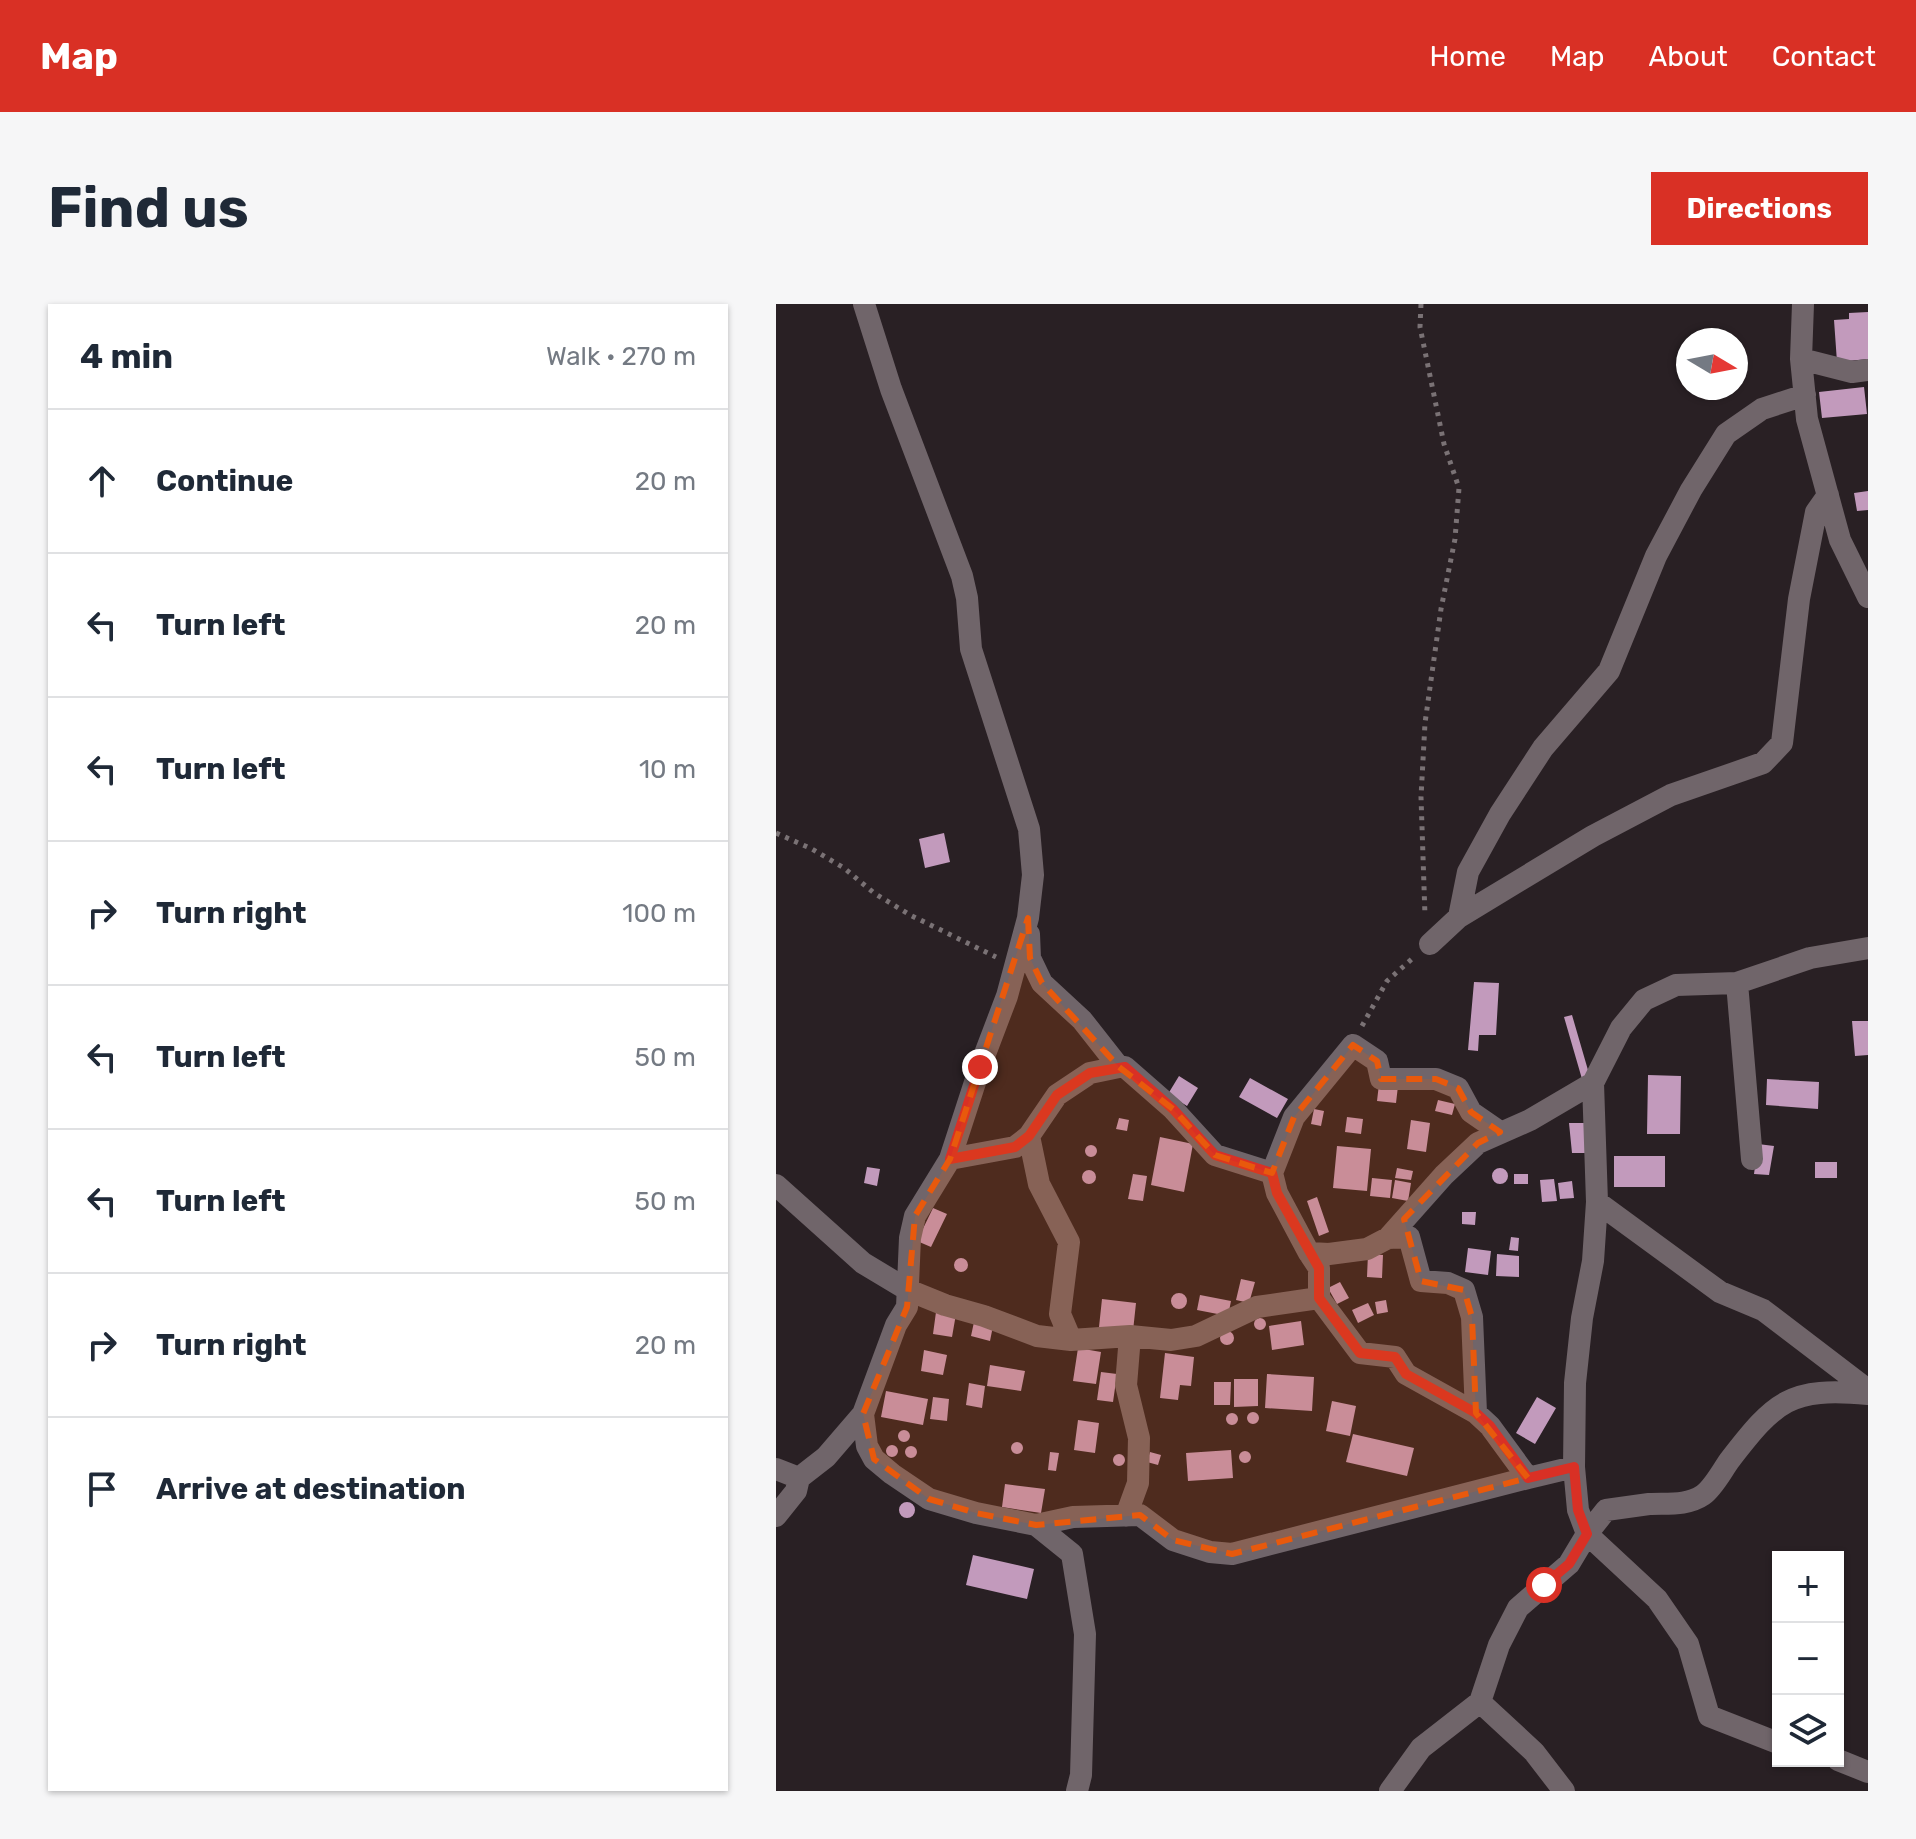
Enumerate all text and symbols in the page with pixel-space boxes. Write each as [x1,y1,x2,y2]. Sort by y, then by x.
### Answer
text: Map [40,33,118,79]
text: Home [1429,40,1506,73]
text: Map [1550,40,1604,73]
text: About [1648,40,1728,73]
text: Contact [1772,40,1876,73]
button: Directions [1651,172,1868,245]
text: Find us [48,175,249,241]
north arrow [1676,328,1748,400]
text: 4 min [80,336,173,377]
text: Walk · 270 m [546,341,696,372]
icon: ahead [80,459,124,503]
text: Continue [156,463,293,499]
text: 20 m [635,466,696,497]
icon: left [80,603,124,647]
text: Turn left [156,607,286,643]
text: 20 m [635,610,696,641]
icon: left [80,747,124,791]
text: Turn left [156,751,286,787]
text: 10 m [639,754,696,785]
icon: right [80,891,124,935]
text: Turn right [156,895,307,931]
text: 100 m [622,898,696,929]
icon: left [80,1035,124,1079]
text: Turn left [156,1039,286,1075]
text: 50 m [635,1042,696,1073]
route end [962,1049,998,1085]
icon: left [80,1179,124,1223]
text: Turn left [156,1183,286,1219]
text: 50 m [635,1186,696,1217]
icon: right [80,1323,124,1367]
text: Turn right [156,1327,307,1363]
text: 20 m [635,1330,696,1361]
icon: arrive [80,1467,124,1511]
text: Arrive at destination [156,1471,466,1507]
map controls [1772,1551,1844,1767]
button: + [1772,1551,1844,1623]
route start [1526,1567,1562,1603]
button: − [1772,1623,1844,1695]
button: layers [1772,1695,1844,1767]

